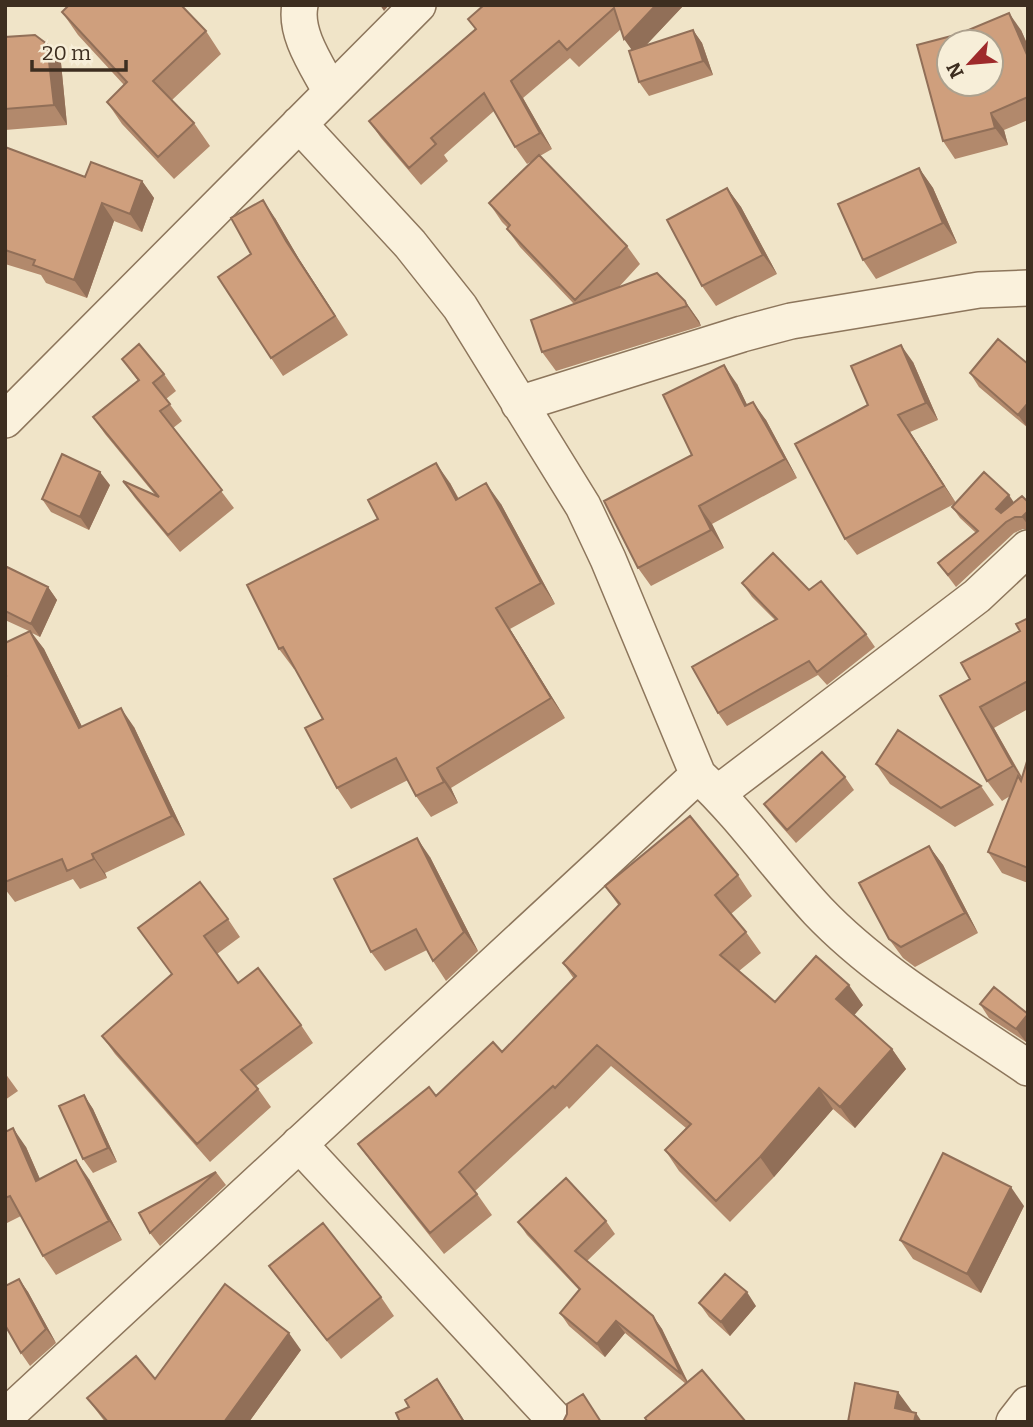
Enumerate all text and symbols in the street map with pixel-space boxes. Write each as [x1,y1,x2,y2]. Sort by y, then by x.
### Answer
scale bar [32,28,126,72]
north arrow [935,28,1005,98]
text: 20 m [42,40,91,66]
text: N [941,58,969,82]

